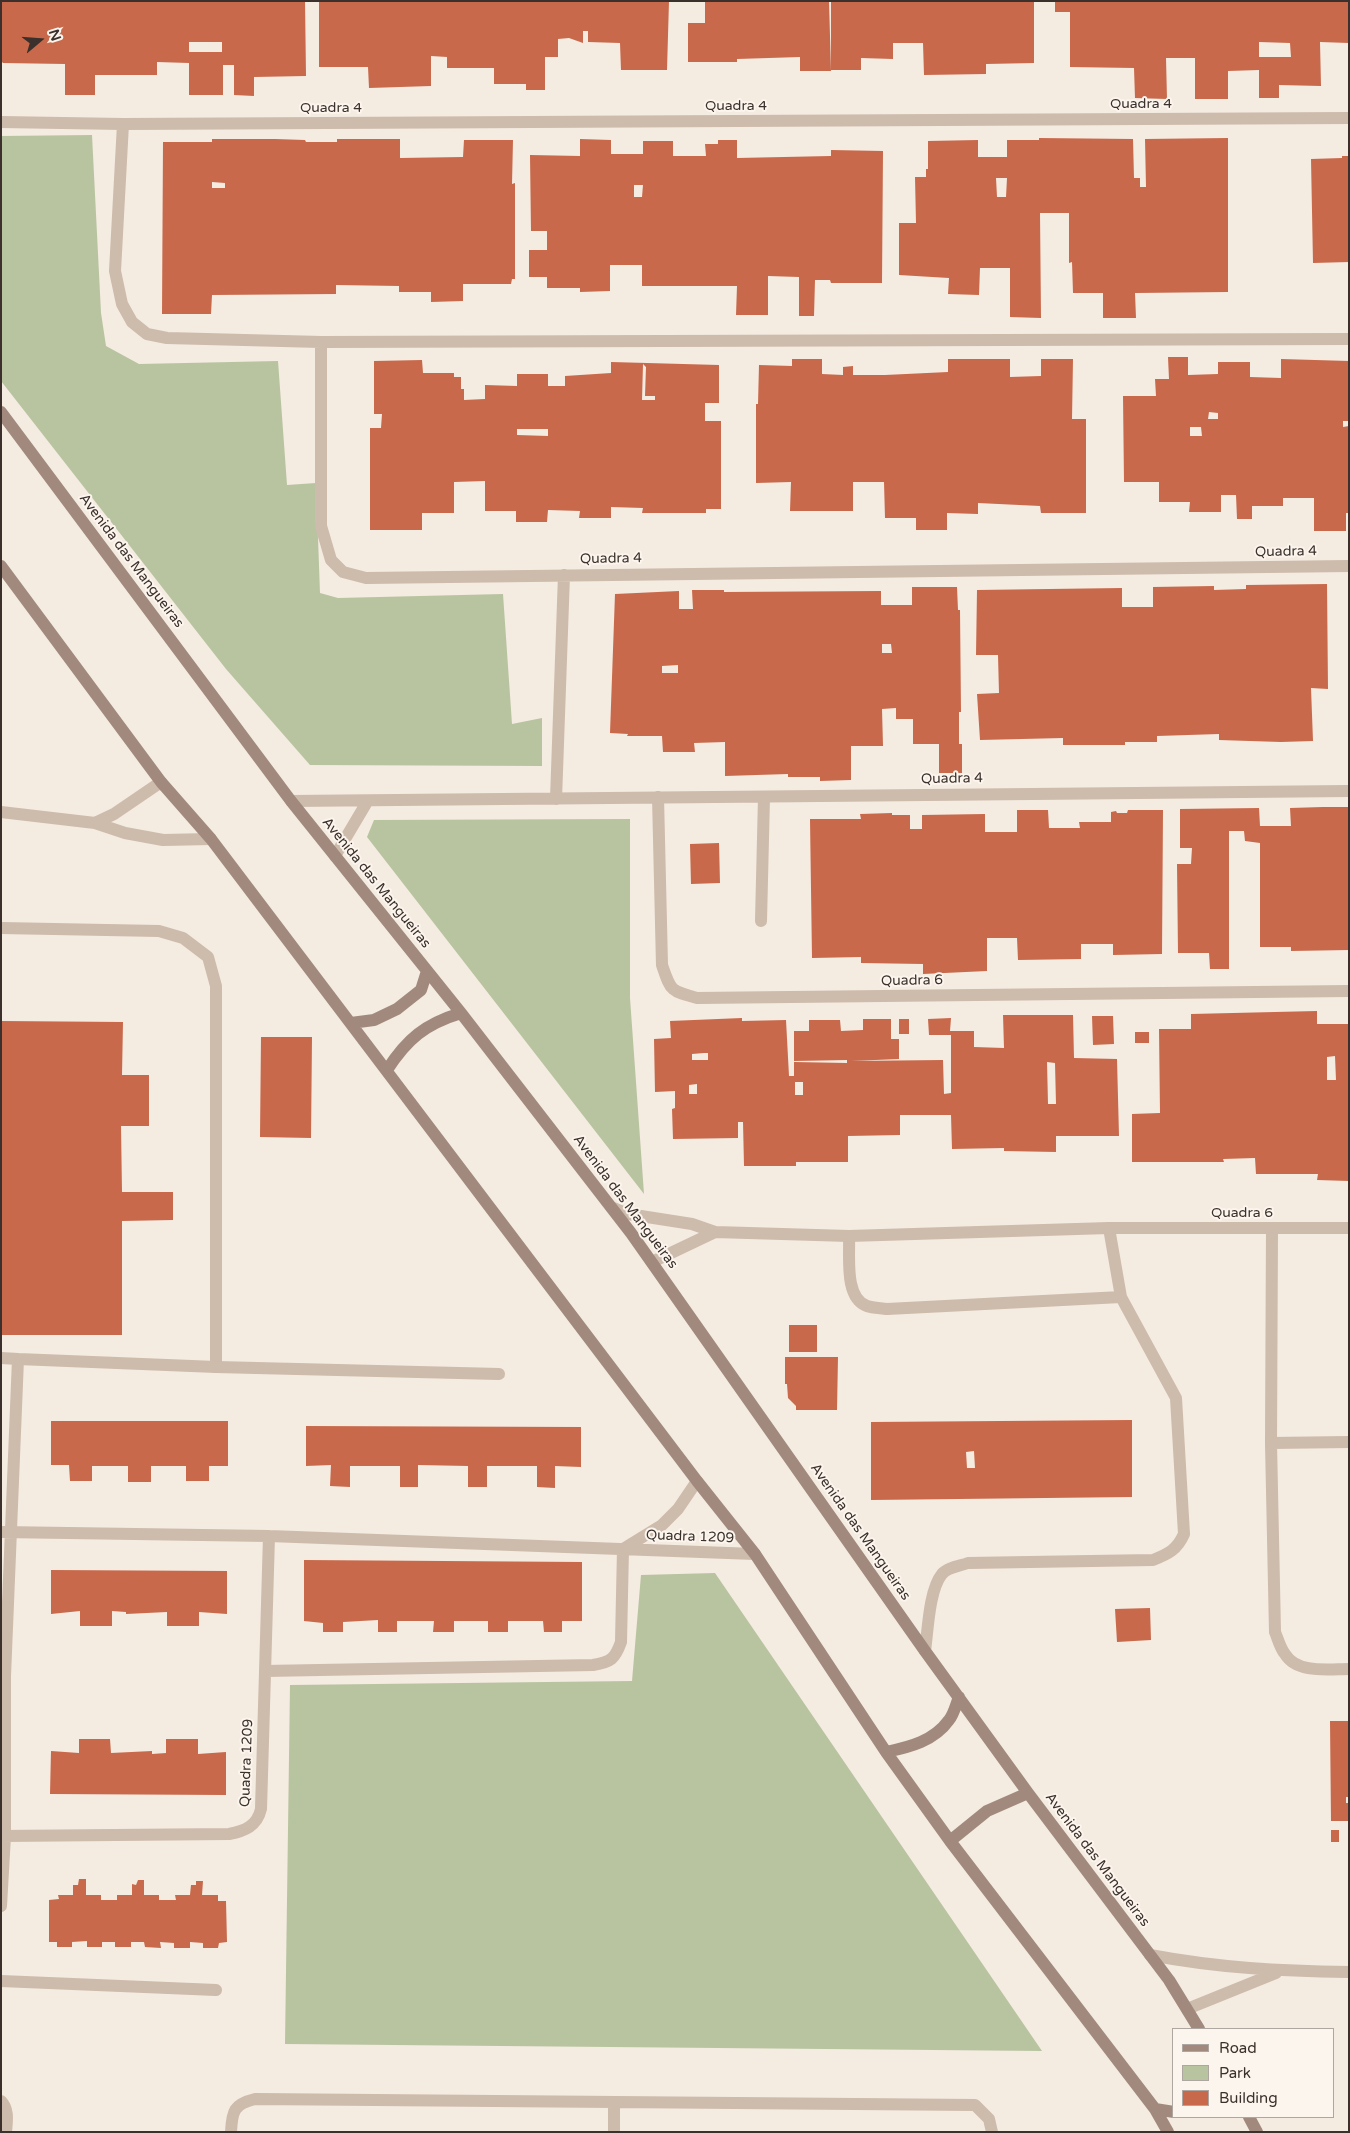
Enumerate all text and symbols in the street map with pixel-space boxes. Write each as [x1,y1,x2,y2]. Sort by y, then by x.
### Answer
north arrow [15,15,65,65]
text: N [45,27,65,43]
street label: Quadra 4 [1110,96,1172,112]
street label: Quadra 4 [705,98,767,114]
street label: Quadra 4 [300,100,362,116]
street label: Avenida das Mangueiras [75,491,187,631]
street label: Quadra 4 [1255,543,1317,561]
street label: Quadra 4 [580,550,642,568]
street label: Quadra 4 [921,770,983,788]
street label: Avenida das Mangueiras [318,814,434,952]
street label: Quadra 6 [881,972,943,990]
street label: Avenida das Mangueiras [569,1132,681,1272]
street label: Quadra 6 [1211,1205,1273,1221]
street label: Avenida das Mangueiras [806,1460,914,1604]
street label: Quadra 1209 [645,1527,735,1547]
street label: Quadra 1209 [237,1718,257,1808]
street label: Avenida das Mangueiras [1041,1790,1153,1930]
legend [1172,2028,1335,2118]
text: Road [1219,2039,1257,2057]
text: Park [1219,2064,1251,2082]
text: Building [1219,2089,1278,2107]

